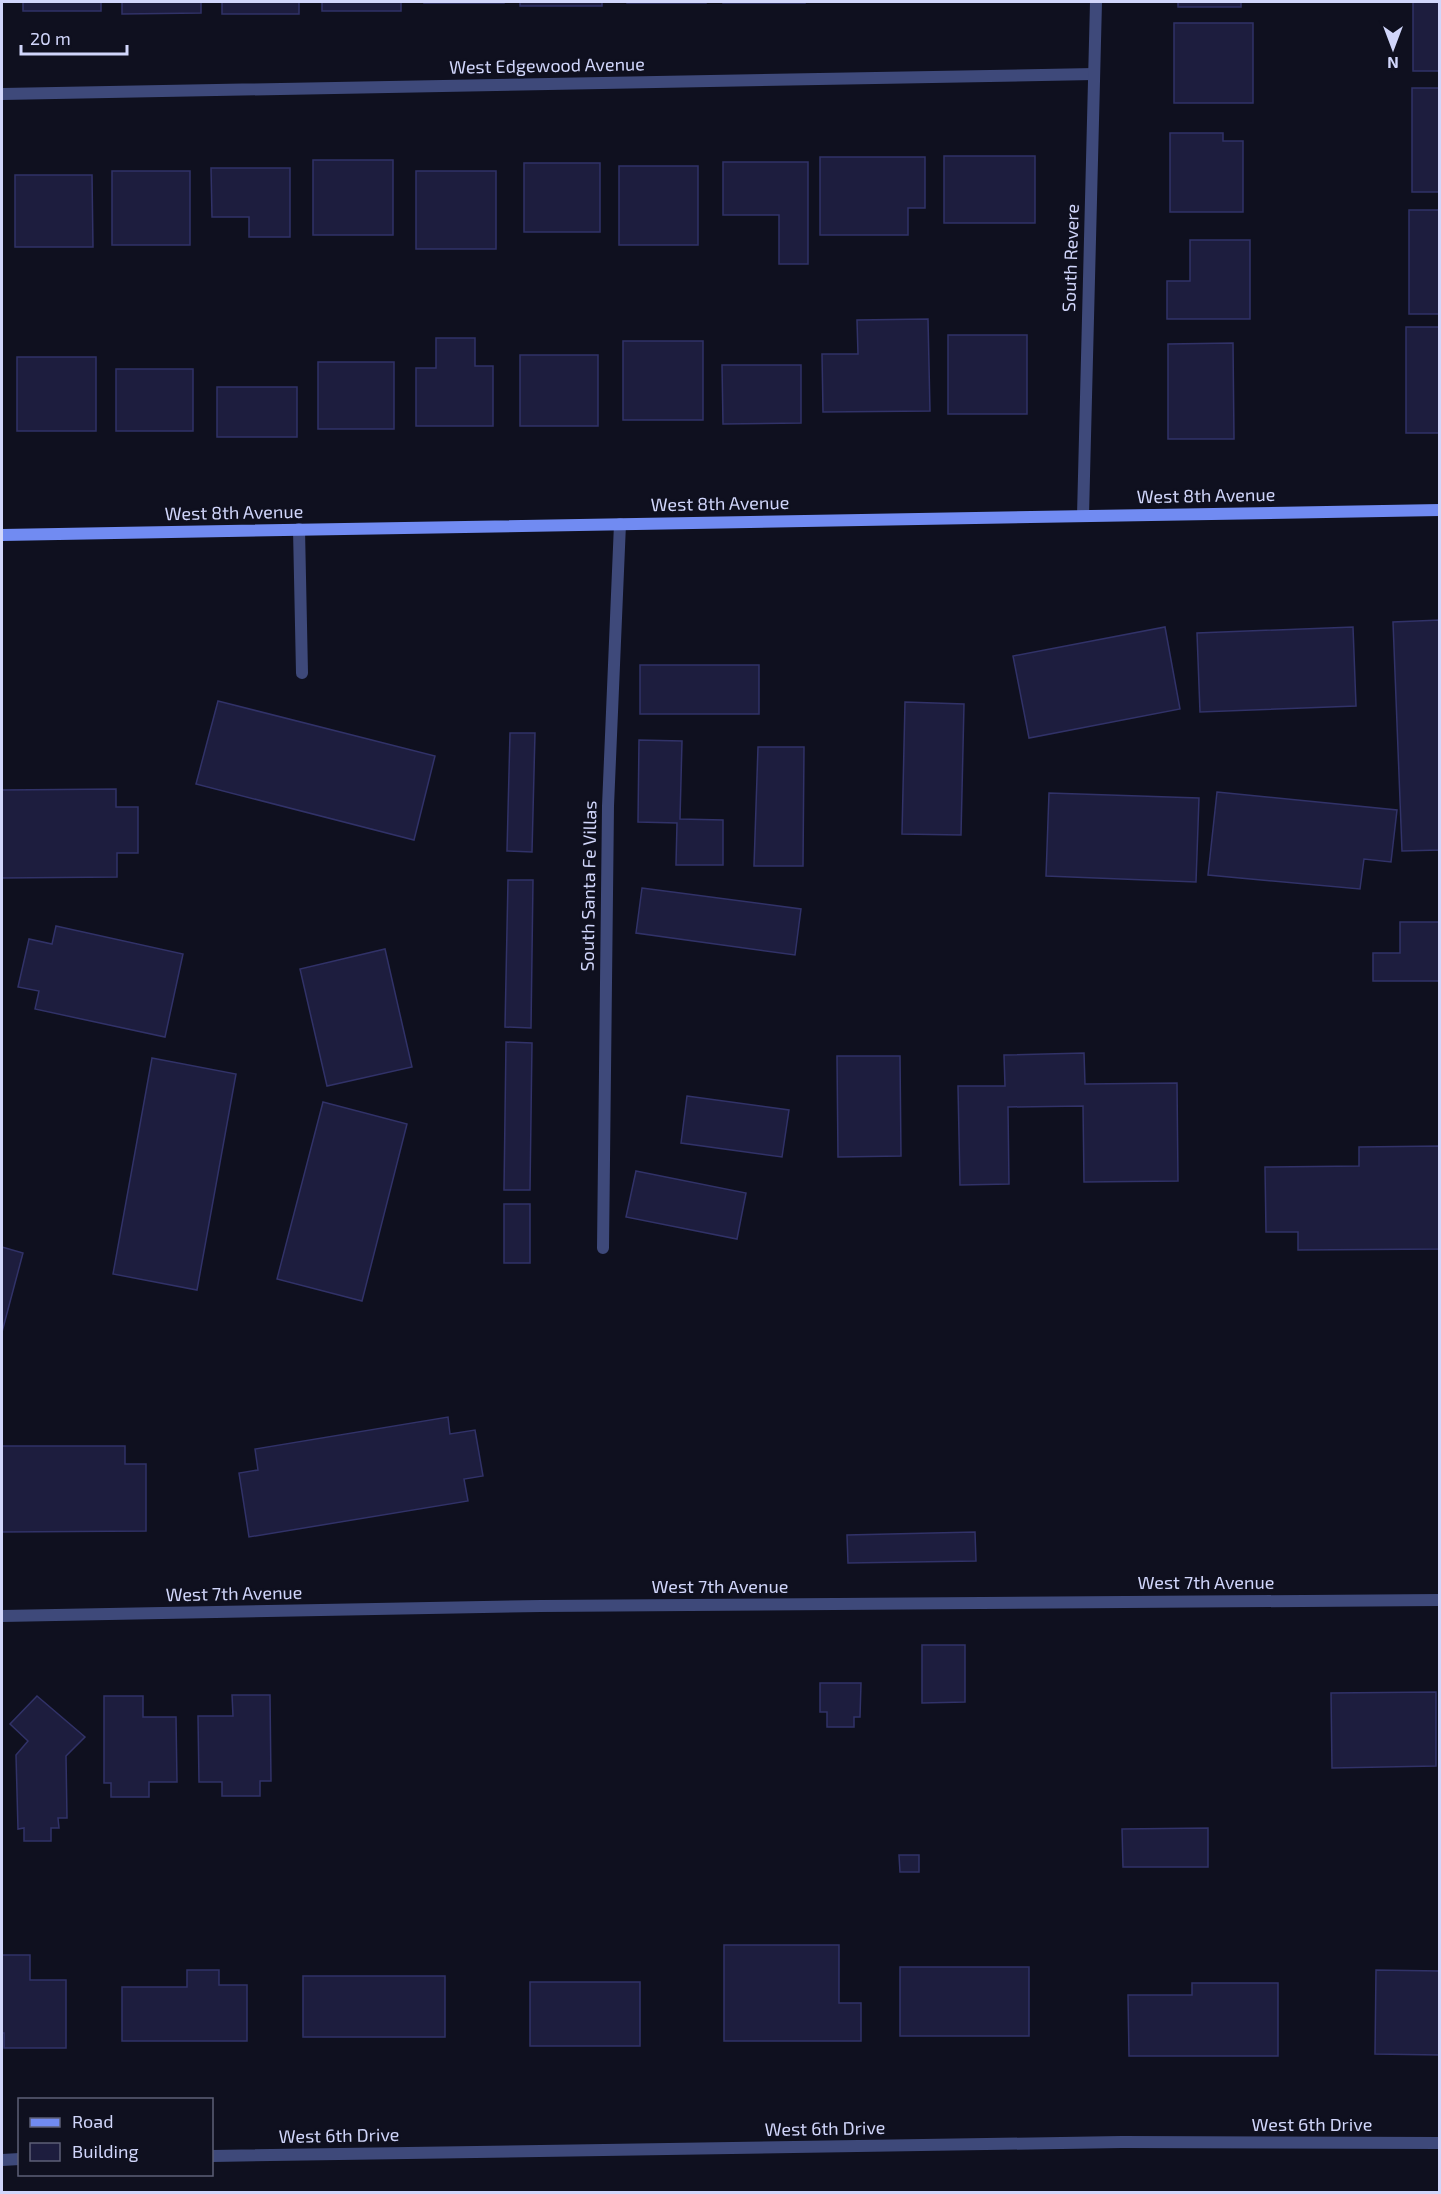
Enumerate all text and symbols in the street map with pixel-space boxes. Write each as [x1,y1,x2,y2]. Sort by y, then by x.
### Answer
scale bar [21,18,128,56]
north arrow [1363,18,1423,78]
text: 20 m [30,27,71,49]
street label: West Edgewood Avenue [449,52,645,78]
text: N [1387,54,1399,73]
street label: South Revere [1057,203,1083,312]
street label: West 8th Avenue [1137,483,1275,507]
street label: West 8th Avenue [651,491,789,515]
street label: West 8th Avenue [165,500,303,524]
street label: South Santa Fe Villas [576,800,600,972]
street label: West 7th Avenue [1138,1571,1274,1593]
street label: West 7th Avenue [652,1575,788,1597]
street label: West 7th Avenue [165,1581,303,1605]
legend [18,2098,213,2176]
text: Road [72,2110,113,2132]
street label: West 6th Drive [1252,2113,1372,2135]
street label: West 6th Drive [764,2116,886,2140]
street label: West 6th Drive [278,2123,400,2147]
text: Building [72,2140,139,2162]

